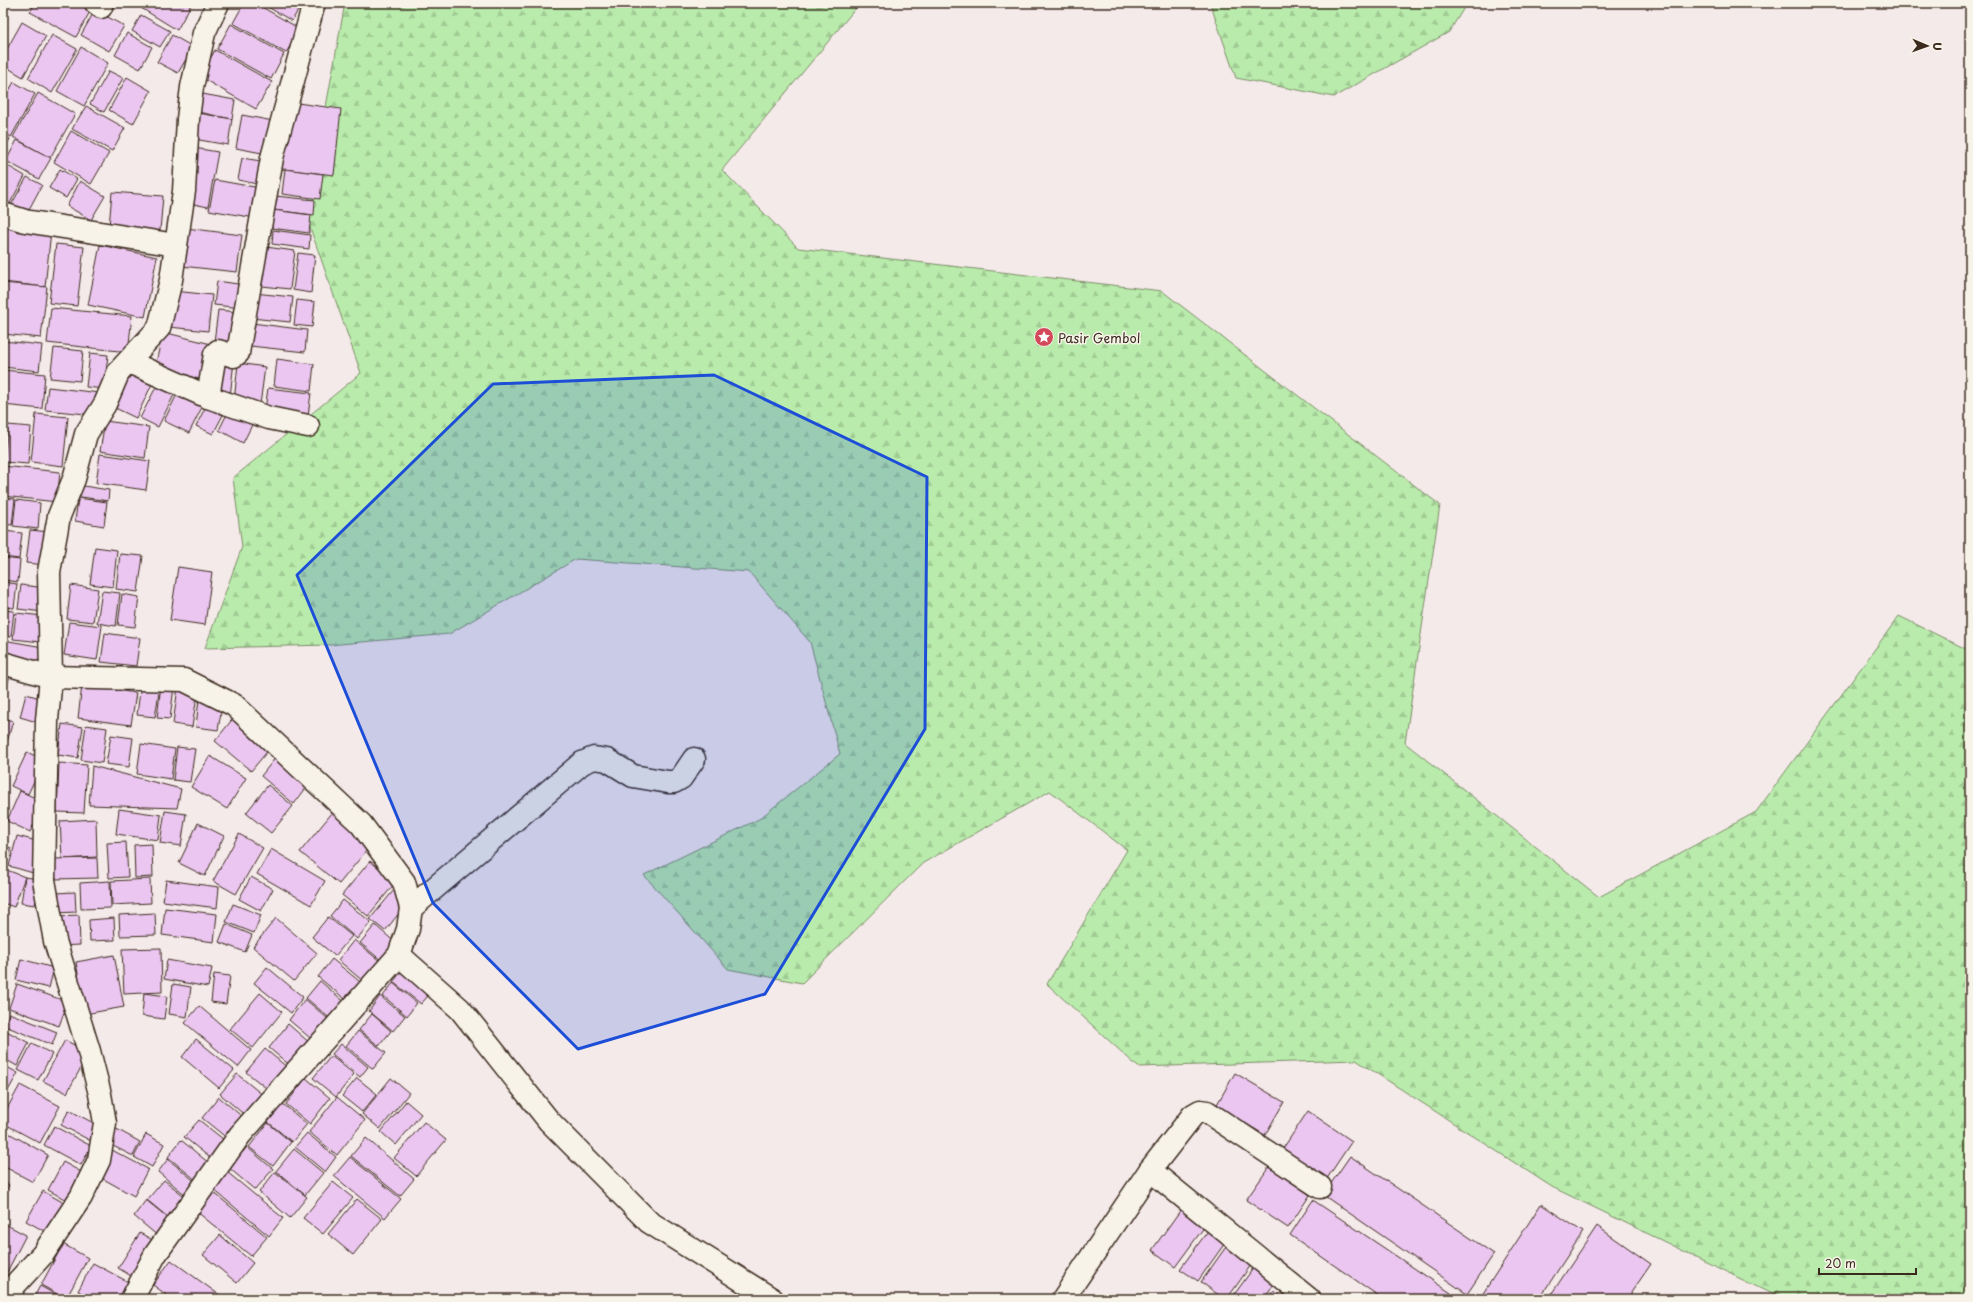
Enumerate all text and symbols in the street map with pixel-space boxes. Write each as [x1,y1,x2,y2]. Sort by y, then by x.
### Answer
north arrow [1907,26,1947,66]
text: U [1929,42,1946,51]
place icon: Pasir Gembol [1033,326,1055,348]
place label: Pasir Gembol [1058,328,1140,347]
scale bar [1819,1250,1916,1276]
text: 20 m [1825,1254,1856,1272]

